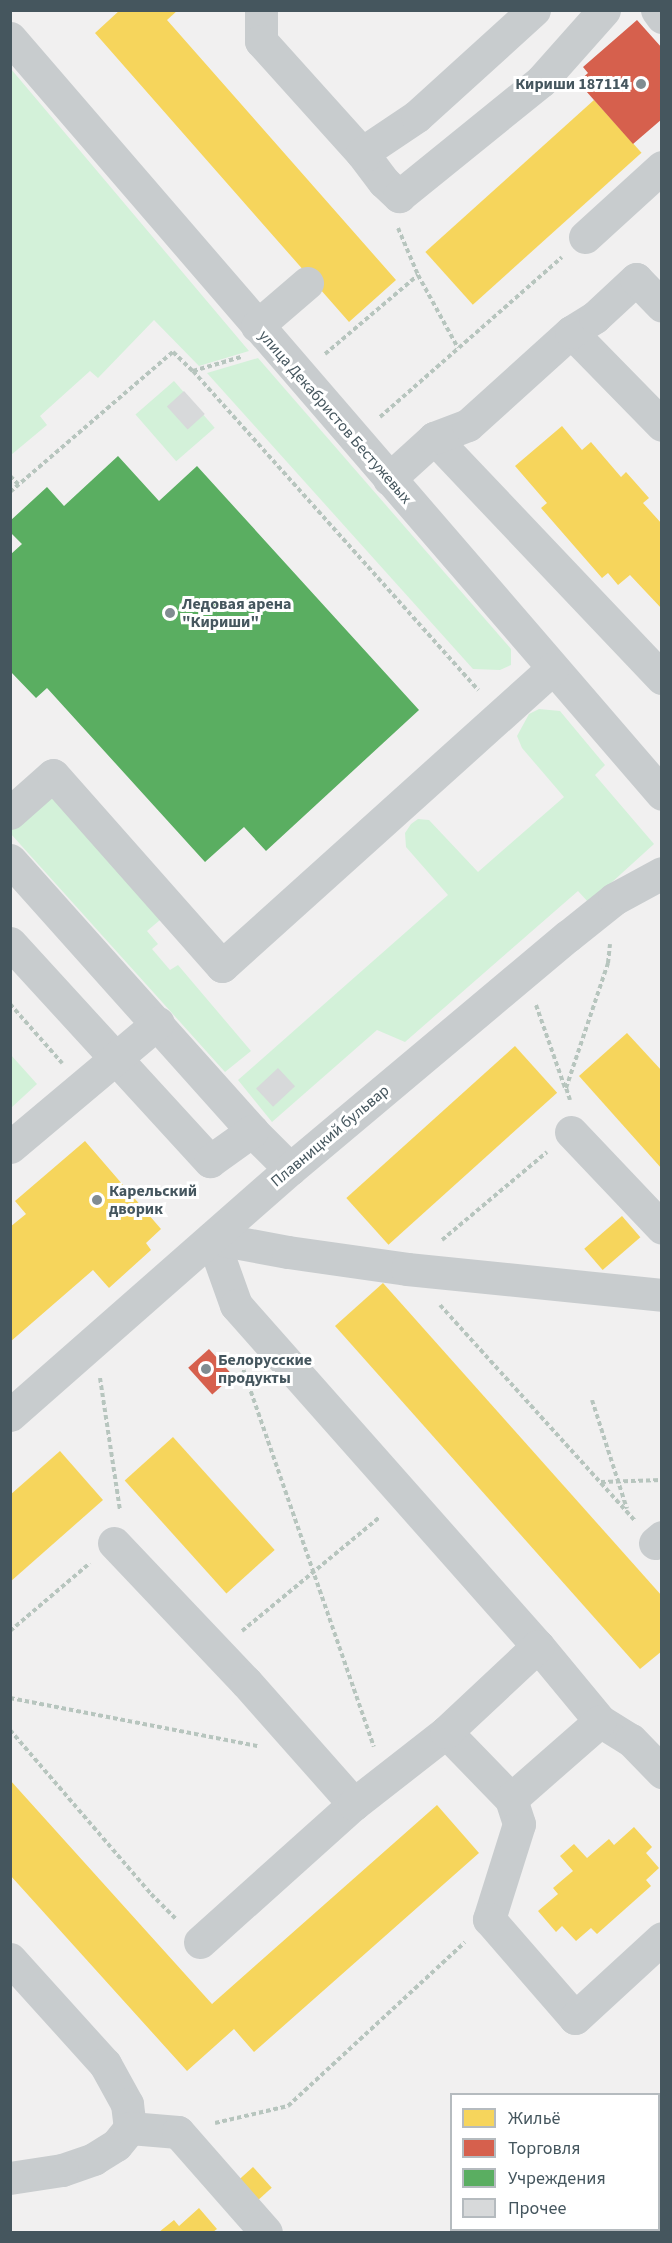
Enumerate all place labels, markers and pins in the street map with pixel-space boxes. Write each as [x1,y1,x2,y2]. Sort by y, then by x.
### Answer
place label: Кириши 187114 [515,74,629,94]
marker: Кириши 187114 [634,77,648,91]
place label: Ледовая арена "Кириши" [182,594,291,632]
marker: Ледовая арена "Кириши" [163,606,177,620]
place label: Карельский дворик [109,1181,197,1219]
marker: Карельский дворик [90,1193,104,1207]
place label: Белорусские продукты [218,1350,312,1388]
marker: Белорусские продукты [199,1362,213,1376]

